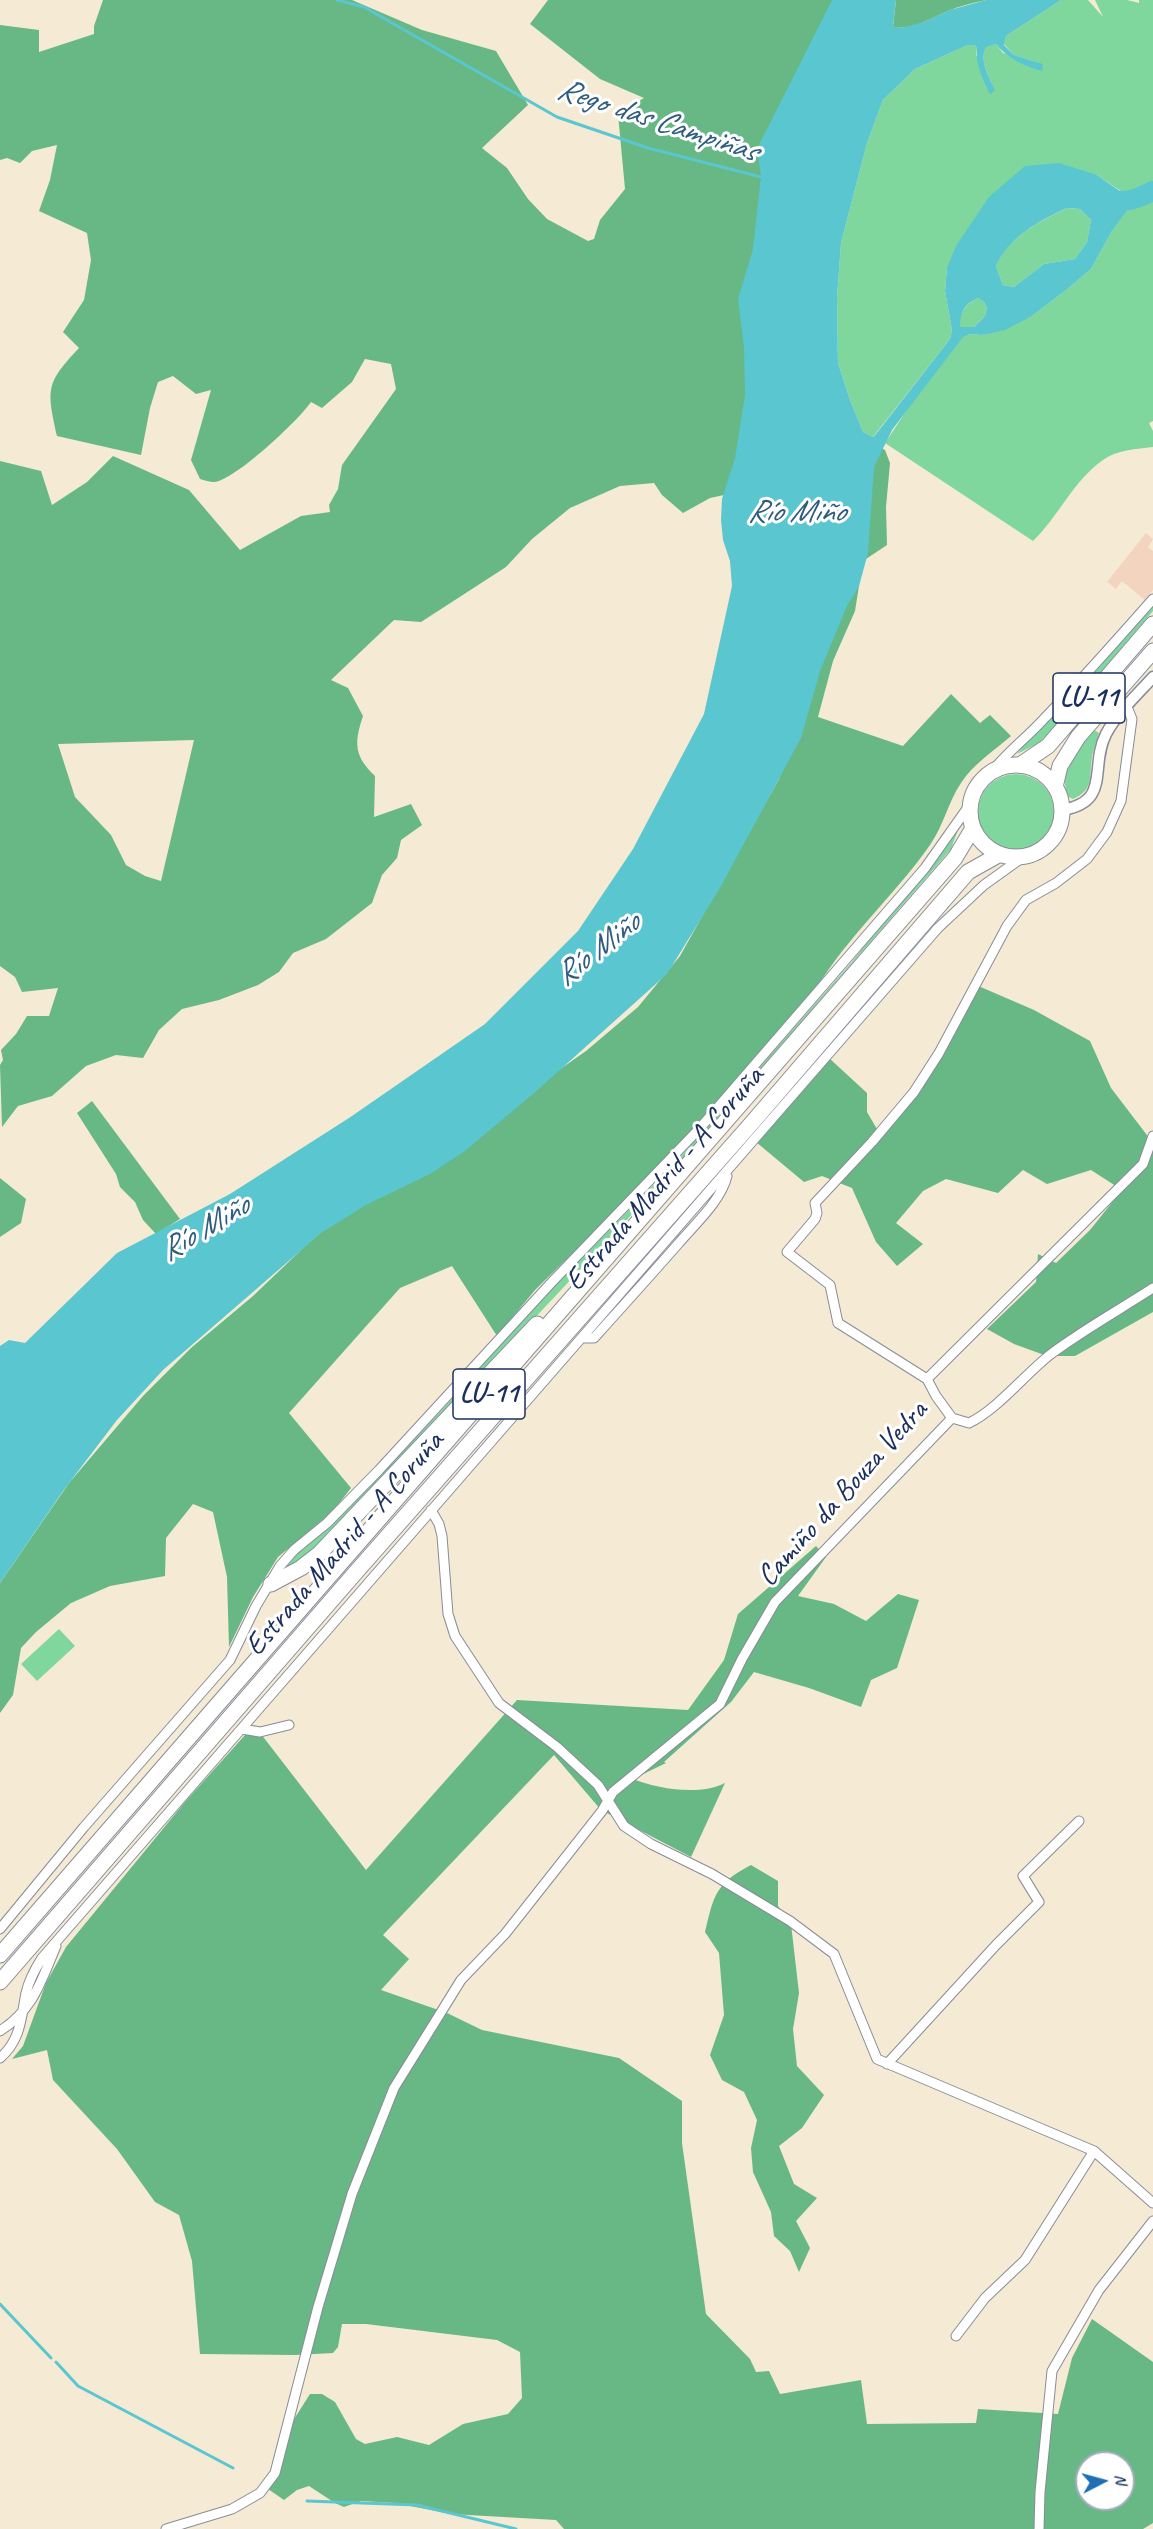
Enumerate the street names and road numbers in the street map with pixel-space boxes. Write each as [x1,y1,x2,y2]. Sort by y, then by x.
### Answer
road number: LU-11 [1053,673,1125,723]
street label: Estrada Madrid - A Coruña [558,1059,772,1299]
road number: LU-11 [453,1369,525,1419]
street label: Camiño da Bouza Vedra [750,1394,936,1594]
street label: Estrada Madrid - A Coruña [238,1424,452,1664]

